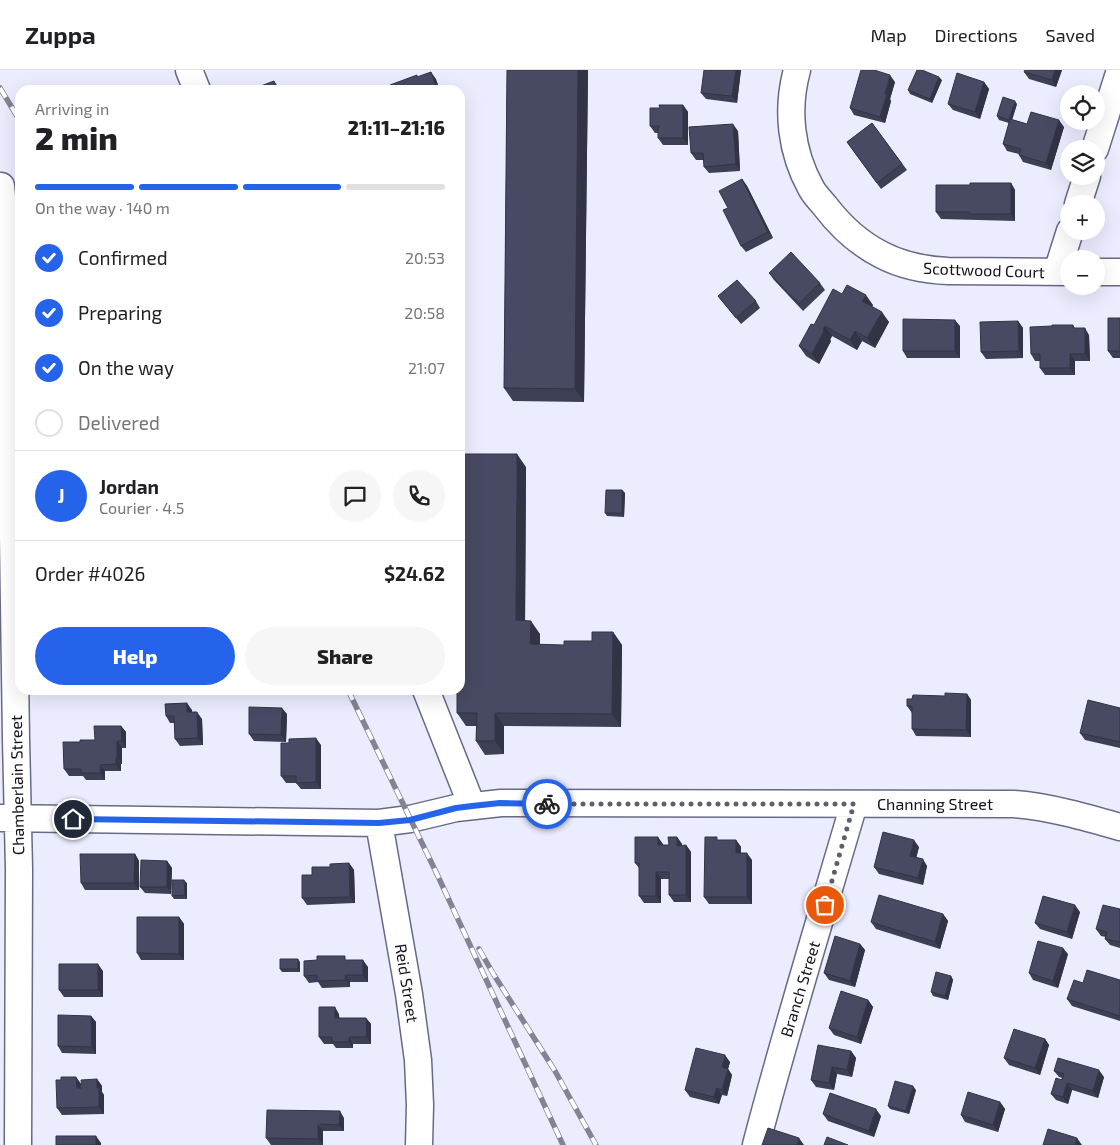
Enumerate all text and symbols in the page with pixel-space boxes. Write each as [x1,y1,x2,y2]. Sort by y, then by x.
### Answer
text: Zuppa [25,20,96,49]
text: Map [870,24,907,46]
text: Directions [935,24,1018,46]
text: Saved [1046,24,1095,46]
map controls [1060,85,1105,295]
button: locate [1060,85,1105,130]
text: Arriving in [35,99,109,118]
text: 21:11–21:16 [348,116,445,139]
text: 2 min [35,118,118,156]
button: layers [1060,140,1105,185]
button: + [1060,195,1105,240]
text: On the way · 140 m [35,198,170,217]
icon: check [35,244,63,272]
text: Confirmed [78,246,168,269]
text: 20:53 [405,248,445,267]
button: − [1060,250,1105,295]
street label: Scottwood Court [923,258,1045,281]
icon: check [35,299,63,327]
text: Preparing [78,301,162,324]
text: 20:58 [404,303,445,322]
icon: check [35,354,63,382]
text: On the way [78,356,174,379]
text: 21:07 [408,358,445,377]
text: Delivered [78,411,160,434]
button: chat [329,470,381,522]
button: phone [393,470,445,522]
text: Jordan [99,475,159,498]
text: J [57,484,65,507]
text: Courier · 4.5 [99,498,184,517]
text: Order #4026 [35,562,145,585]
text: $24.62 [384,562,445,585]
button: Help [35,627,235,685]
button: Share [245,627,445,685]
street label: Chamberlain Street [6,715,27,855]
courier [522,779,572,829]
icon: bike [533,790,561,818]
street label: Channing Street [877,794,993,813]
pin [52,798,94,840]
icon: home [59,805,87,833]
pin [804,884,846,926]
icon: bag [811,891,839,919]
street label: Branch Street [776,938,823,1039]
street label: Reid Street [392,942,423,1024]

